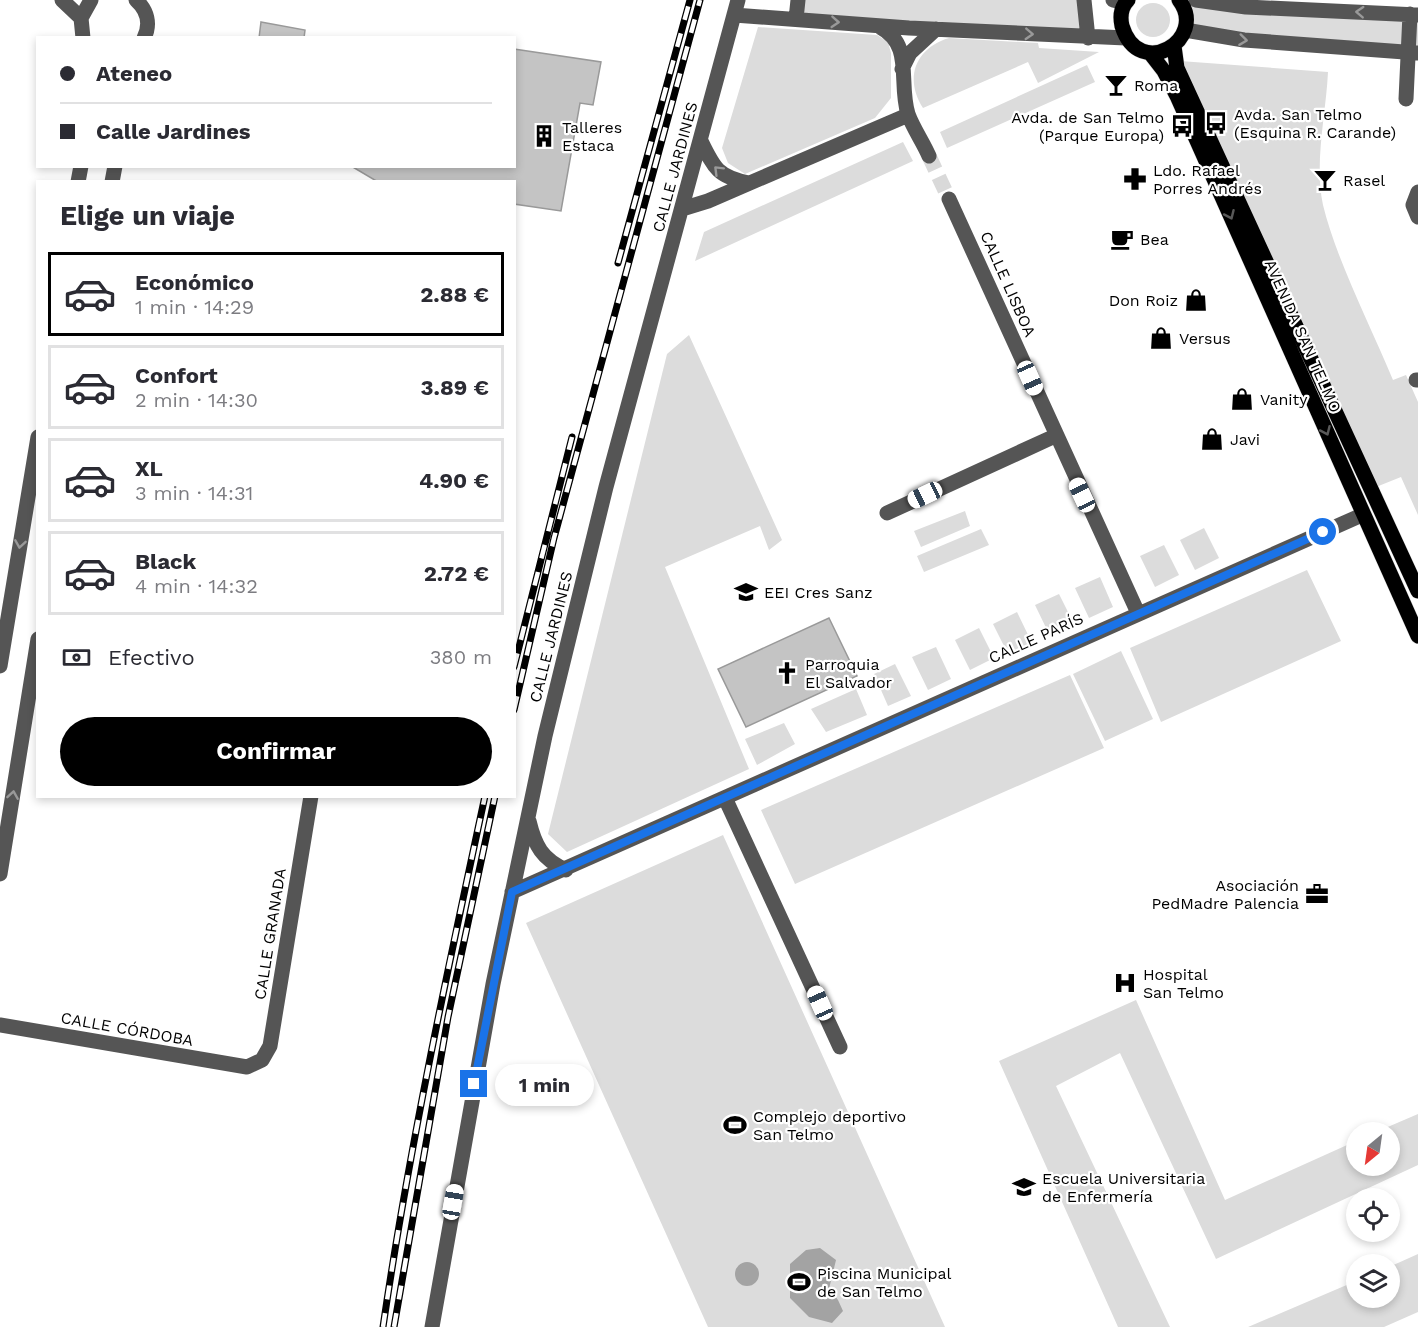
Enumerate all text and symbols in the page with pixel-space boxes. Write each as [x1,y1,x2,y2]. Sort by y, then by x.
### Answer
one-way arrow [1355,6,1364,19]
one-way arrow [830,15,839,28]
one-way arrow [1025,27,1034,40]
one-way arrow [1238,33,1248,45]
text: Ateneo [96,61,172,86]
bar icon: Roma [1103,72,1129,98]
place label: Roma [1134,76,1178,95]
street label: CALLE JARDINES [648,100,702,234]
place label: Avda. San Telmo (Esquina R. Carande) [1234,105,1396,142]
place label: Avda. de San Telmo (Parque Europa) [1011,108,1164,145]
bus stop icon: Avda. San Telmo (Esquina R. Carande) [1203,110,1229,136]
bus stop icon: Avda. de San Telmo (Parque Europa) [1169,113,1195,139]
place label: Talleres Estaca [562,118,622,155]
text: Calle Jardines [96,119,251,144]
building icon: Talleres Estaca [531,123,557,149]
place label: Ldo. Rafael Porres Andrés [1153,161,1262,198]
one-way arrow [715,166,725,177]
pharmacy icon: Ldo. Rafael Porres Andrés [1122,166,1148,192]
bar icon: Rasel [1312,167,1338,193]
place label: Rasel [1343,171,1385,190]
text: Elige un viaje [60,200,235,232]
one-way arrow [1222,208,1234,219]
cafe icon: Bea [1109,226,1135,252]
street label: CALLE LISBOA [976,228,1040,340]
place label: Bea [1140,230,1169,249]
street label: AVENIDA SAN TELMO [1261,256,1345,416]
icon: car [63,267,117,321]
text: Económico [135,270,254,295]
text: 2.88 € [420,282,489,307]
shop icon: Don Roiz [1183,287,1209,313]
place label: Don Roiz [1109,291,1178,310]
text: 1 min · 14:29 [135,295,254,319]
shop icon: Versus [1148,325,1174,351]
place label: Versus [1179,329,1231,348]
car [1014,358,1046,398]
icon: car [63,360,117,414]
text: Confort [135,363,218,388]
text: 3.89 € [420,375,489,400]
shop icon: Vanity [1229,386,1255,412]
text: 2 min · 14:30 [135,388,258,412]
place label: Vanity [1260,390,1308,409]
one-way arrow [1318,425,1330,436]
shop icon: Javi [1199,426,1225,452]
place label: Javi [1230,430,1260,449]
icon: car [63,453,117,507]
text: XL [135,456,163,481]
text: 4.90 € [419,468,489,493]
car [1066,475,1098,515]
car [905,479,945,511]
text: 3 min · 14:31 [135,481,253,505]
route start [1309,518,1336,545]
one-way arrow [14,539,27,549]
icon: car [63,546,117,600]
text: Black [135,549,196,574]
text: 2.72 € [424,561,489,586]
street label: CALLE JARDINES [526,570,576,704]
text: 4 min · 14:32 [135,574,258,598]
school or university icon: EEI Cres Sanz [733,579,759,605]
place label: EEI Cres Sanz [764,583,873,602]
street label: CALLE PARÍS [986,609,1086,667]
icon: cash [60,641,93,674]
text: Efectivo [108,645,195,670]
text: 380 m [430,645,492,669]
place label: Parroquia El Salvador [805,655,893,692]
church icon: Parroquia El Salvador [774,660,800,686]
button: Confirmar [60,717,492,786]
one-way arrow [6,790,18,800]
street label: CALLE GRANADA [250,866,290,1001]
place label: Asociación PedMadre Palencia [1151,876,1299,913]
office icon: Asociación PedMadre Palencia [1304,881,1330,907]
place label: Hospital San Telmo [1143,965,1224,1002]
hospital icon: Hospital San Telmo [1112,970,1138,996]
car [804,983,836,1023]
street label: CALLE CÓRDOBA [59,1008,195,1050]
callout: 1 min [495,1063,594,1105]
route end [460,1070,487,1097]
text: 1 min [519,1073,570,1097]
place label: Complejo deportivo San Telmo [753,1107,906,1144]
sports icon: Complejo deportivo San Telmo [722,1112,748,1138]
north arrow [1346,1122,1400,1176]
map controls [1346,1122,1400,1308]
place label: Escuela Universitaria de Enfermería [1042,1169,1205,1206]
school or university icon: Escuela Universitaria de Enfermería [1011,1174,1037,1200]
car [441,1183,465,1221]
button: locate [1346,1188,1400,1242]
button: layers [1346,1254,1400,1308]
place label: Piscina Municipal de San Telmo [817,1264,952,1301]
sports icon: Piscina Municipal de San Telmo [786,1269,812,1295]

